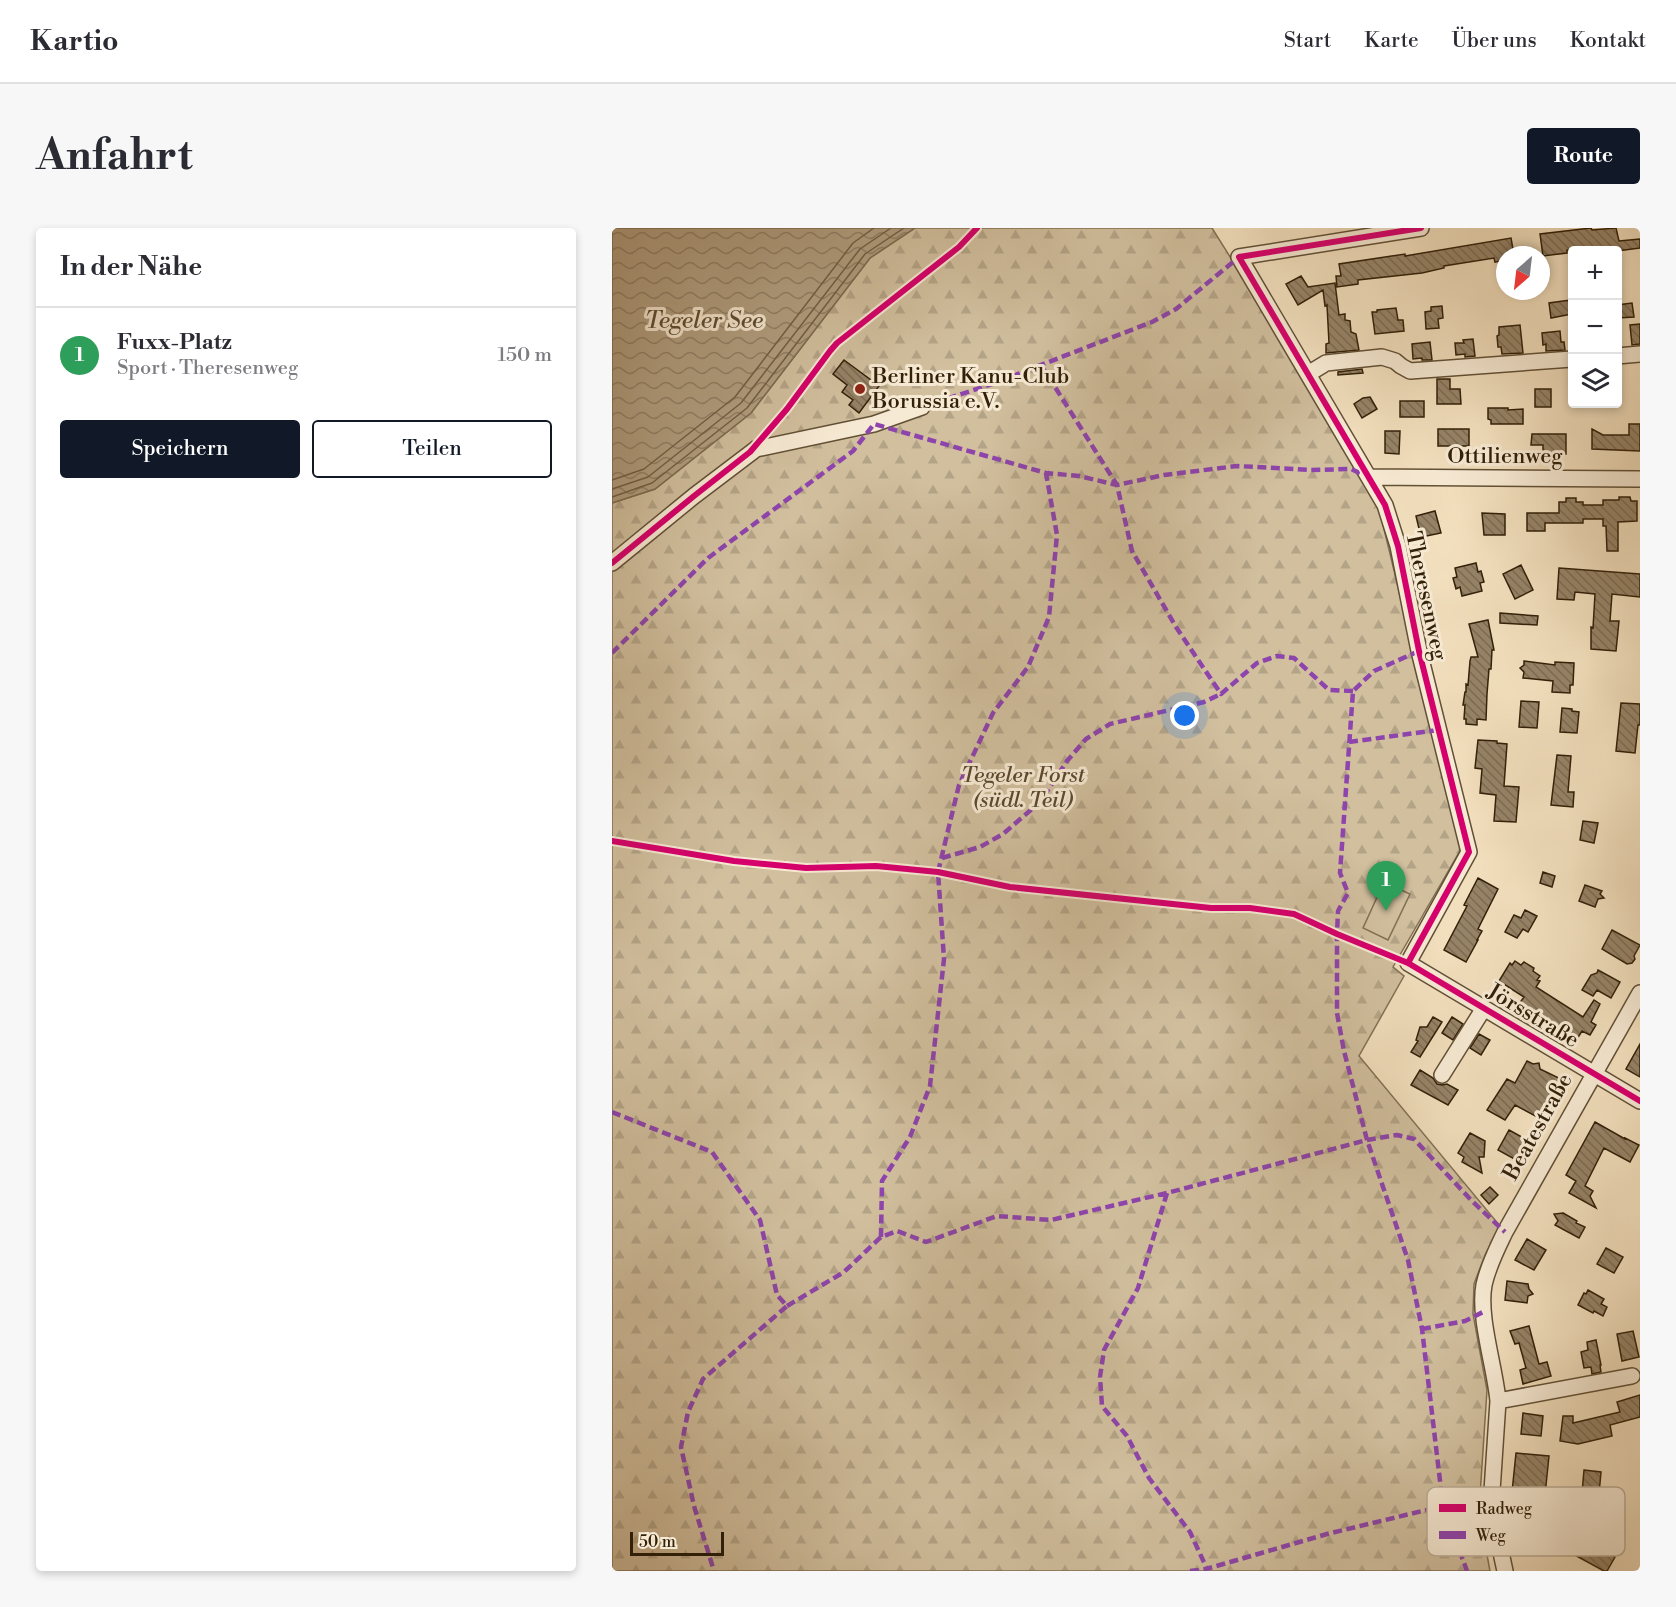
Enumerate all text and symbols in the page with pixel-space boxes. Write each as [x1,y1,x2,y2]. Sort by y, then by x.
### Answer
text: Kartio [30,24,119,59]
text: Start [1284,28,1331,54]
text: Karte [1364,28,1419,54]
text: Über uns [1452,28,1537,54]
text: Kontakt [1570,28,1646,54]
button: Route [1527,128,1640,184]
text: Anfahrt [36,130,193,183]
north arrow [1496,246,1550,300]
map controls [1568,246,1622,408]
button: + [1568,246,1622,300]
text: In der Nähe [60,251,202,283]
button: − [1568,300,1622,354]
water label: Tegeler See [645,306,763,336]
text: Fuxx-Platz [117,329,232,356]
text: 1 [75,343,84,368]
text: 150 m [497,343,552,368]
button: layers [1568,354,1622,408]
text: Sport · Theresenweg [117,356,298,381]
place label: Berliner Kanu-Club Borussia e.V. [871,363,1069,415]
marker: Berliner Kanu-Club Borussia e.V. [853,382,867,396]
button: Speichern [60,420,300,478]
button: Teilen [312,420,552,478]
street label: Ottilienweg [1447,443,1563,470]
street label: Theresenweg [1399,529,1453,664]
your location [1170,701,1199,730]
park label: Tegeler Forst (südl. Teil) [961,762,1086,814]
pin: 1 [1366,862,1406,911]
street label: Jörsstraße [1481,978,1584,1054]
street label: Beatestraße [1497,1069,1578,1186]
legend [1427,1487,1625,1556]
text: Radweg [1476,1499,1533,1519]
text: Weg [1475,1526,1507,1546]
scale bar [630,1529,724,1556]
text: 50 m [639,1532,676,1552]

